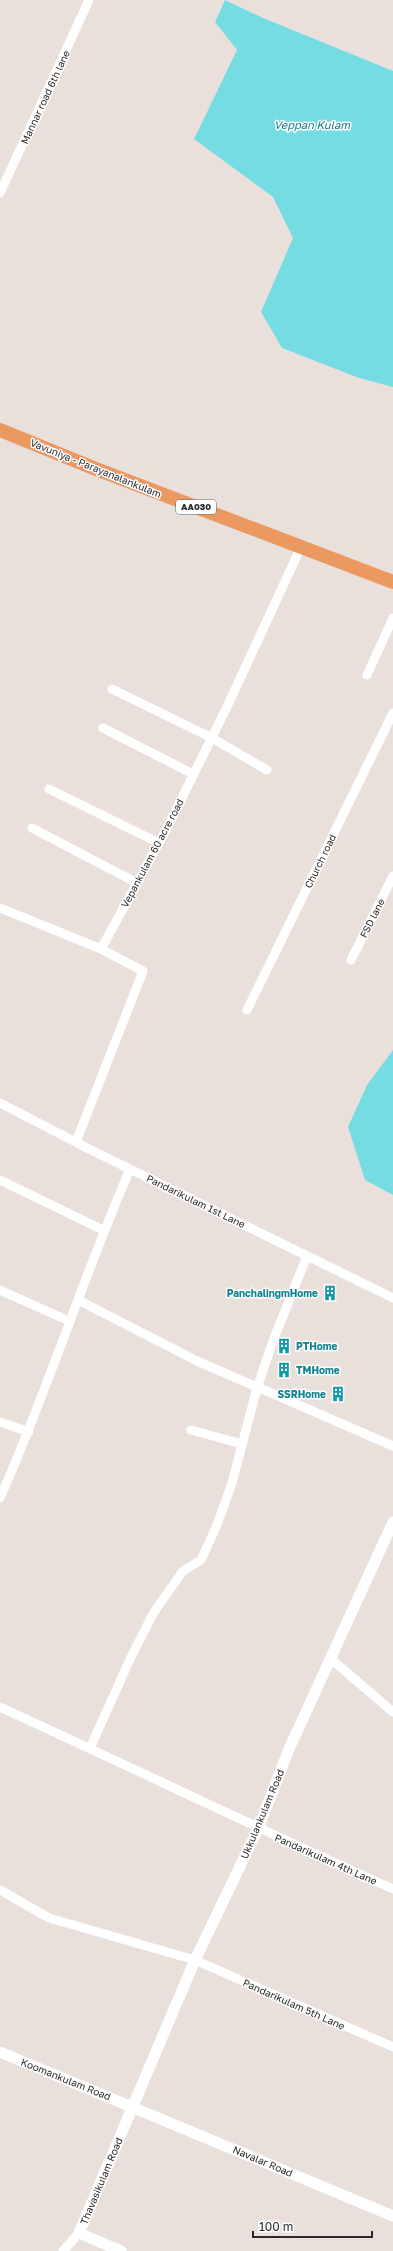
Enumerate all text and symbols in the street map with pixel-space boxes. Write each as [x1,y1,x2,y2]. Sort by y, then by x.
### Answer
street label: Mannar road 6th lane [18,48,72,146]
water label: Veppan Kulam [274,118,351,132]
street label: Vavuniya - Parayanalankulam [29,436,163,500]
road number: AA030 [176,500,216,514]
street label: Vepankulam 60 acre road [118,797,186,909]
street label: Church road [302,832,338,890]
street label: FSD lane [357,896,387,940]
street label: Pandarikulam 1st Lane [145,1172,248,1230]
building icon: PanchalingmHome [321,1284,339,1302]
place label: PanchalingmHome [227,1287,318,1299]
building icon: PTHome [275,1337,293,1355]
place label: PTHome [296,1340,338,1352]
building icon: TMHome [275,1361,293,1379]
place label: TMHome [296,1364,340,1376]
building icon: SSRHome [329,1385,347,1403]
place label: SSRHome [277,1388,326,1400]
street label: Ukkulankulam Road [238,1767,286,1861]
street label: Pandarikulam 4th Lane [273,1831,379,1887]
street label: Pandarikulam 5th Lane [241,1976,347,2032]
street label: Koomankulam Road [19,2056,113,2102]
street label: Thavasikulam Road [77,2136,125,2226]
street label: Navalar Road [231,2143,295,2179]
scale bar [253,2213,372,2239]
text: 100 m [259,2219,293,2234]

